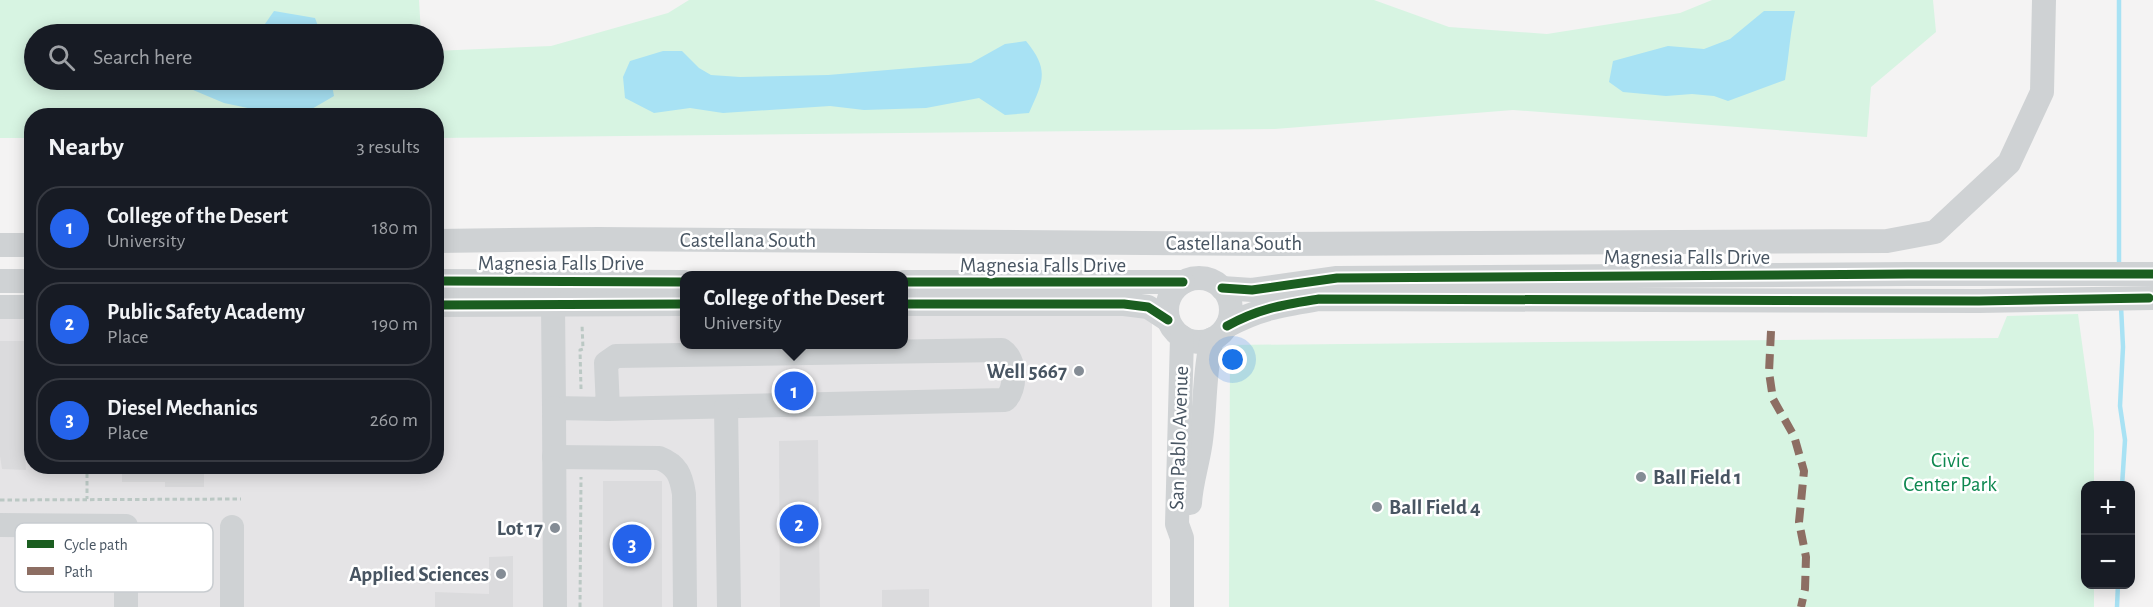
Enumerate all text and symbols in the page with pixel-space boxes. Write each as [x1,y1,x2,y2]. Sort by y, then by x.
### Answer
search box [24,24,444,90]
icon: search [45,41,78,74]
text: Search here [93,46,192,68]
text: Nearby [48,134,124,160]
text: 3 results [356,137,420,157]
text: College of the Desert [107,205,288,227]
text: 1 [66,218,73,238]
text: 180 m [372,218,418,238]
street label: Castellana South [680,230,816,251]
text: University [107,231,185,251]
street label: Castellana South [1166,233,1302,254]
street label: Magnesia Falls Drive [1604,247,1770,268]
street label: Magnesia Falls Drive [478,253,644,274]
street label: Magnesia Falls Drive [960,255,1126,276]
popup [680,271,908,349]
text: College of the Desert [704,287,884,309]
text: Public Safety Academy [107,301,305,323]
text: University [704,313,782,333]
text: 2 [65,314,74,334]
text: 190 m [372,314,418,334]
text: Place [107,327,148,347]
your location [1218,345,1247,374]
place label: Well 5667 [987,361,1067,382]
marker: Well 5667 [1072,364,1086,378]
street label: San Pablo Avenue [1166,366,1192,510]
pin: 1 [774,368,814,414]
text: Diesel Mechanics [107,397,258,419]
text: 3 [65,410,74,430]
text: 260 m [370,410,418,430]
text: Place [107,423,148,443]
park label: Civic Center Park [1903,450,1997,495]
place label: Ball Field 1 [1653,467,1742,488]
marker: Ball Field 1 [1634,470,1648,484]
map controls [2081,481,2135,589]
button: + [2081,481,2135,535]
place label: Ball Field 4 [1389,497,1481,518]
marker: Ball Field 4 [1370,500,1384,514]
pin: 2 [780,502,818,546]
place label: Lot 17 [497,518,543,539]
marker: Lot 17 [548,521,562,535]
pin: 3 [612,522,652,566]
legend [15,523,213,592]
button: − [2081,535,2135,589]
text: Cycle path [64,537,128,554]
text: Path [64,564,93,580]
place label: Applied Sciences [349,564,489,585]
marker: Applied Sciences [494,567,508,581]

